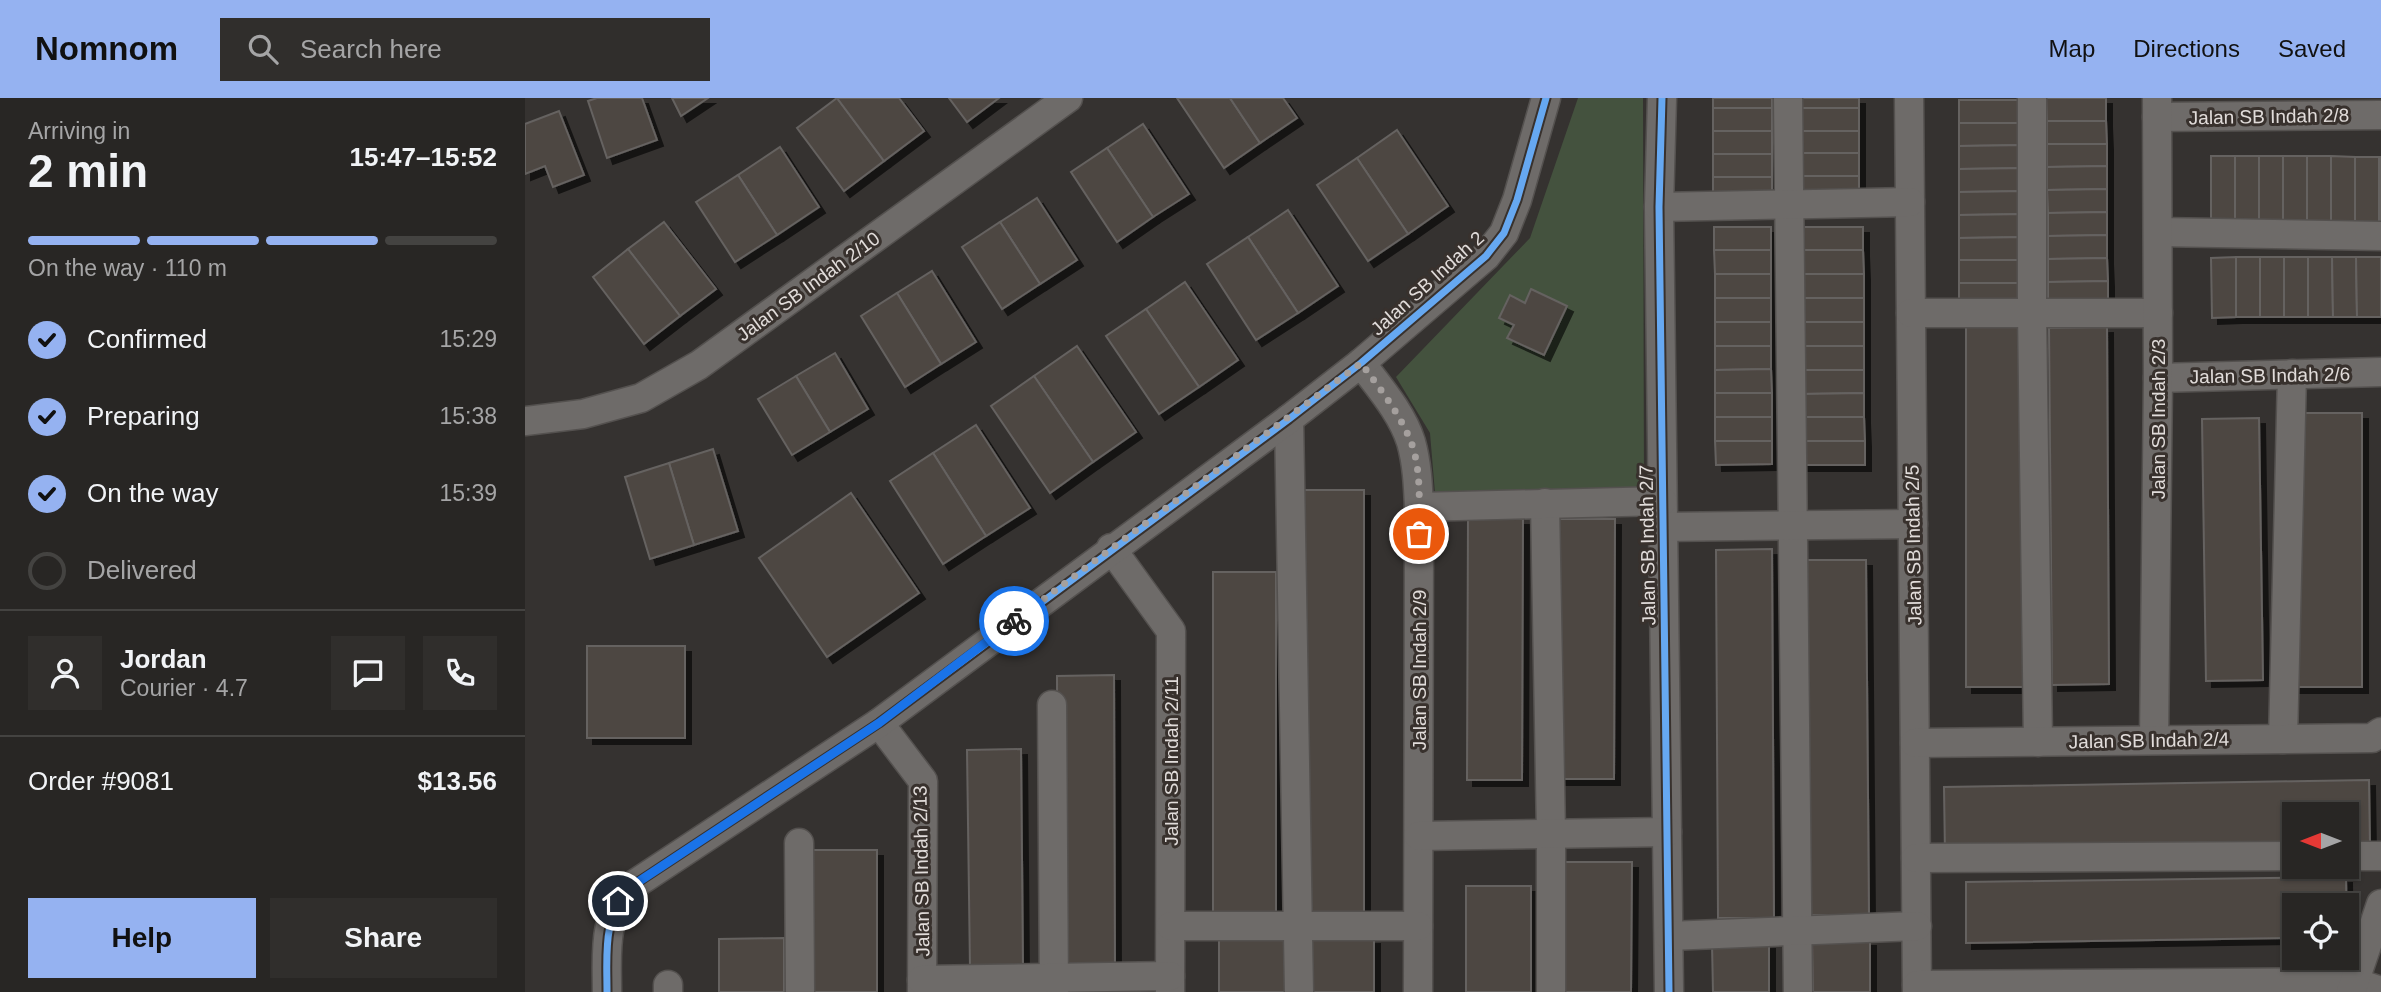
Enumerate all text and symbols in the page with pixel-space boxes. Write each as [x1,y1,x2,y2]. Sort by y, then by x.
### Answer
search box [220,18,710,81]
text: Nomnom [35,30,178,67]
icon: search [244,30,282,68]
text: Search here [300,34,442,64]
text: Map [2049,35,2095,62]
text: Directions [2133,35,2240,62]
text: Saved [2278,35,2346,62]
street label: Jalan SB Indah 2/8 [2189,105,2349,128]
text: Arriving in [28,118,130,144]
text: 15:47–15:52 [350,142,497,172]
text: 2 min [28,145,148,197]
street label: Jalan SB Indah 2 [1367,227,1488,340]
street label: Jalan SB Indah 2/10 [733,228,884,345]
text: On the way · 110 m [28,255,227,281]
icon: check [28,321,66,359]
text: Confirmed [87,324,207,354]
text: 15:29 [439,326,497,352]
street label: Jalan SB Indah 2/3 [2148,339,2169,499]
street label: Jalan SB Indah 2/6 [2190,364,2350,387]
icon: check [28,398,66,436]
text: Preparing [87,401,200,431]
text: 15:38 [439,403,497,429]
street label: Jalan SB Indah 2/7 [1636,465,1659,625]
street label: Jalan SB Indah 2/5 [1902,465,1925,625]
icon: check [28,475,66,513]
text: On the way [87,478,219,508]
text: 15:39 [439,480,497,506]
pin [1389,504,1449,564]
icon: bag [1400,515,1438,553]
text: Delivered [87,555,197,585]
courier [979,586,1049,656]
street label: Jalan SB Indah 2/9 [1409,590,1430,750]
icon: bike [995,602,1033,640]
button: person [28,636,102,710]
button: chat [331,636,405,710]
button: phone [423,636,497,710]
text: Jordan [120,644,207,674]
text: Courier · 4.7 [120,675,248,701]
street label: Jalan SB Indah 2/11 [1161,676,1182,846]
street label: Jalan SB Indah 2/4 [2069,729,2230,752]
text: Order #9081 [28,766,174,796]
text: $13.56 [417,766,497,796]
street label: Jalan SB Indah 2/13 [910,785,933,957]
north arrow [2282,802,2359,878]
map controls [2282,802,2359,970]
pin [588,871,648,931]
icon: home [599,882,637,920]
button: locate [2282,893,2359,970]
button: Help [28,898,256,978]
button: Share [270,898,497,978]

